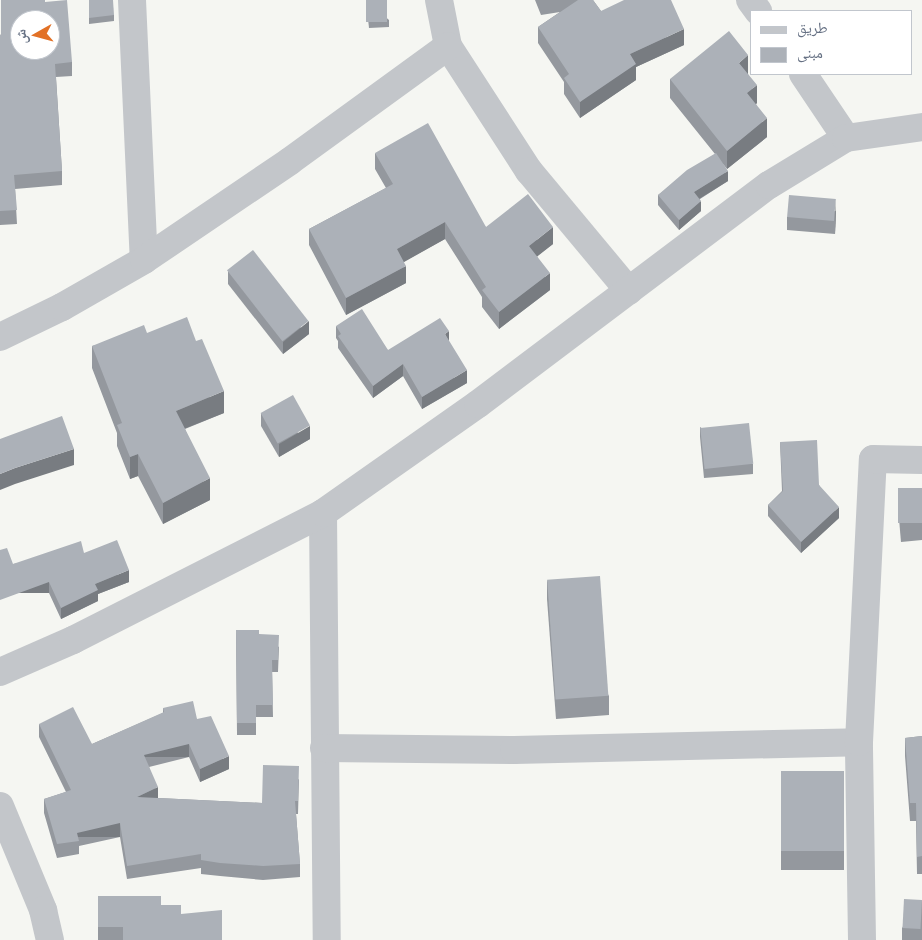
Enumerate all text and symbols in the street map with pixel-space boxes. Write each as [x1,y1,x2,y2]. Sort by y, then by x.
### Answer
north arrow [10,10,60,60]
legend [750,10,912,75]
text: طريق [797,18,828,37]
text: ش [11,28,31,45]
text: مبنى [797,43,823,62]

